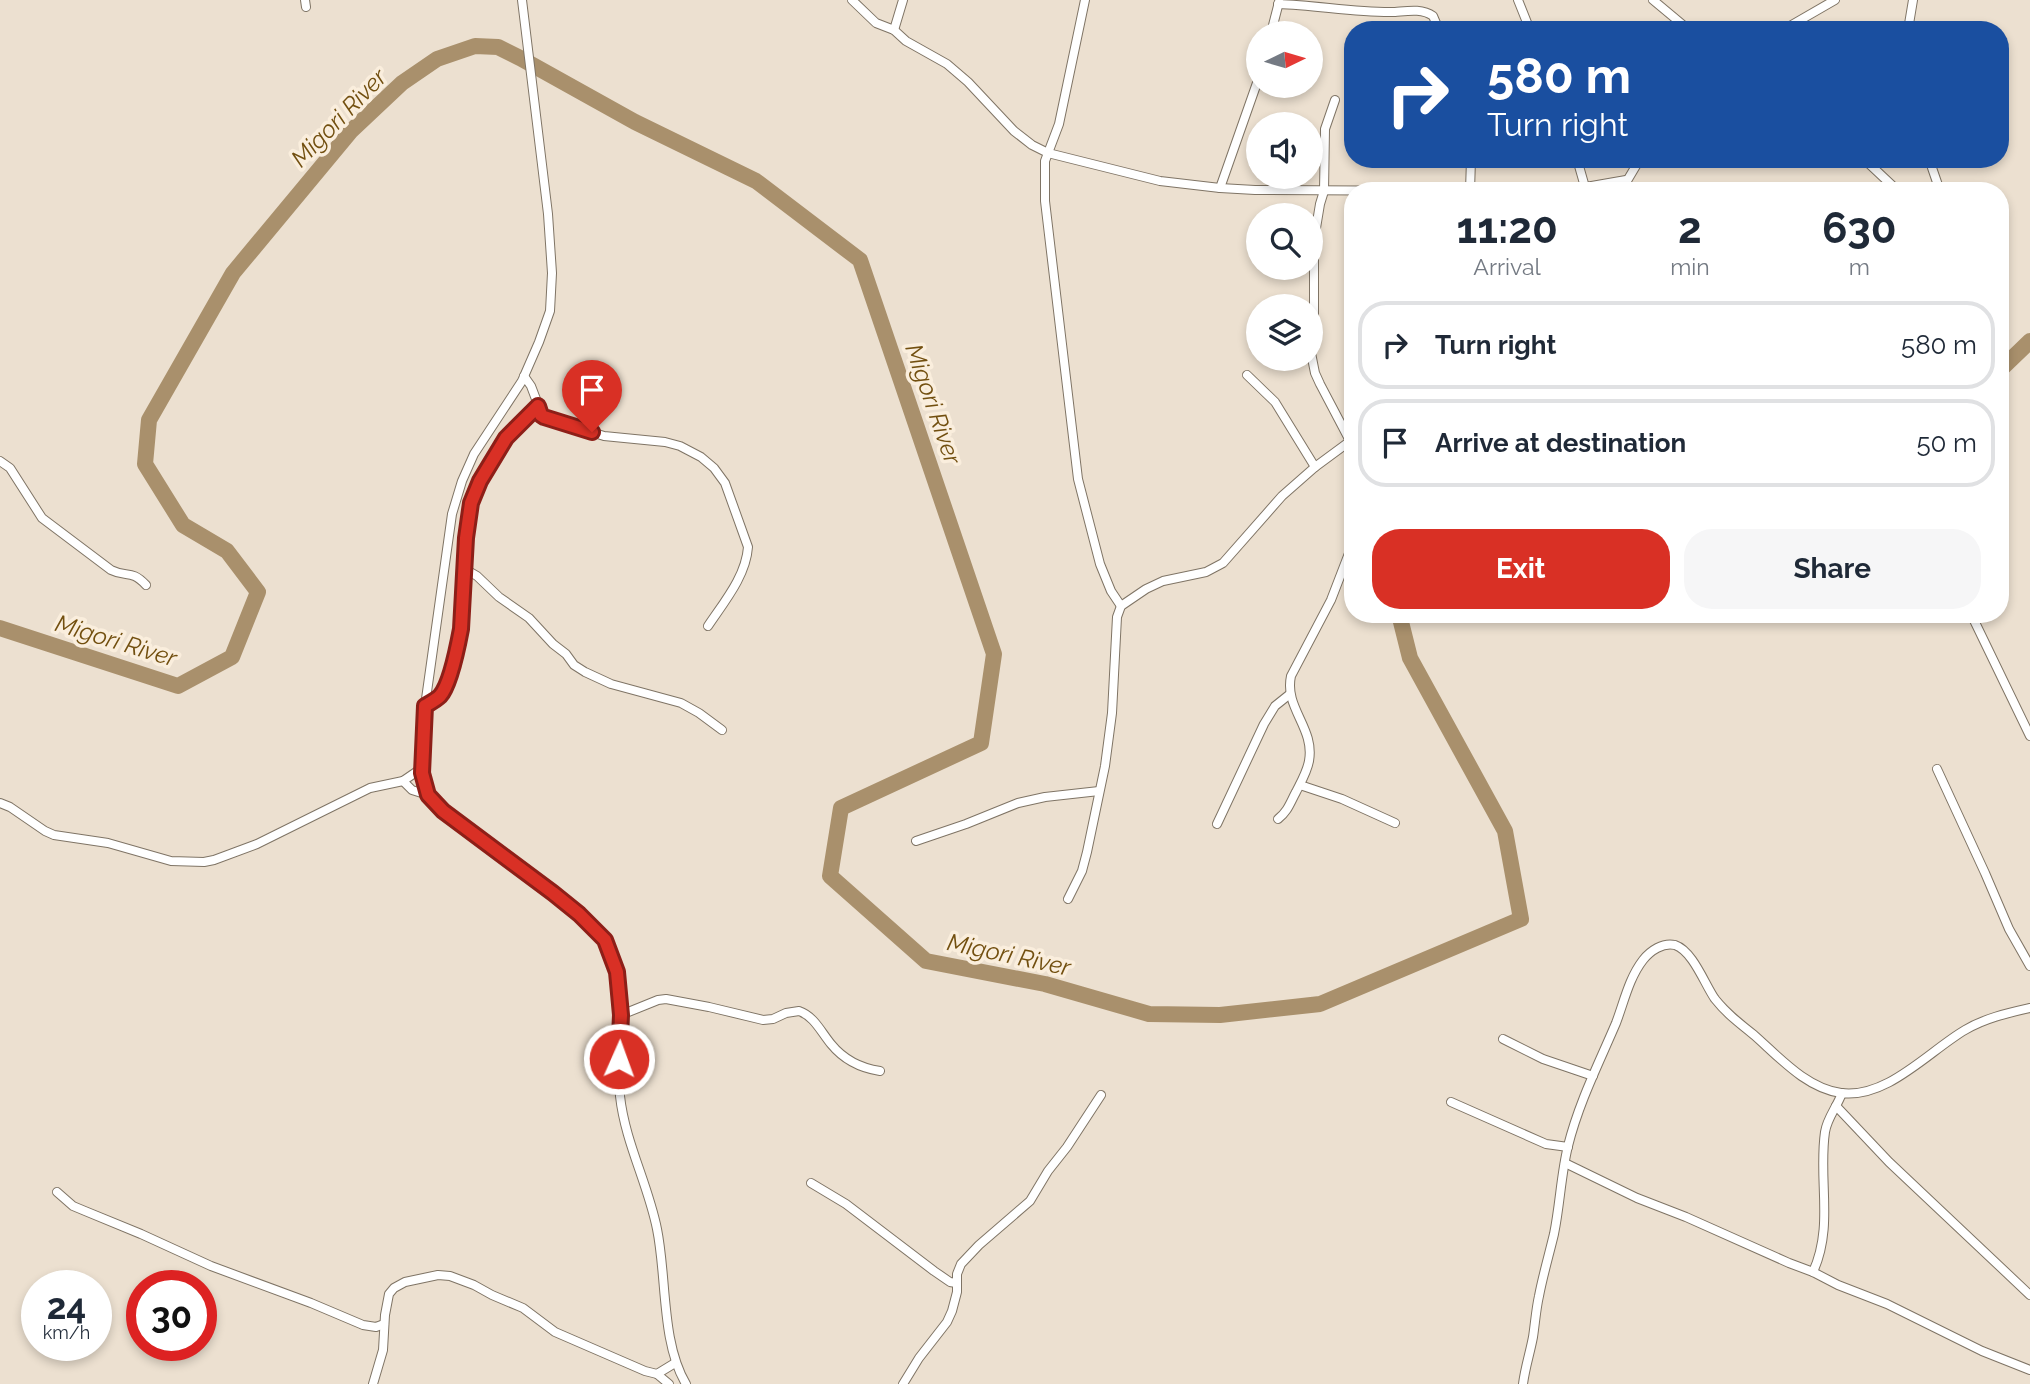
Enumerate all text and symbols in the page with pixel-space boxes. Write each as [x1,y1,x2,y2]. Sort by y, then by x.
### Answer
north arrow [1246,21,1323,98]
map controls [1246,21,1323,371]
text: 580 m [1487,47,1631,104]
icon: right [1372,49,1463,140]
water label: Migori River [285,62,393,173]
text: Turn right [1487,106,1628,143]
button: sound [1246,112,1323,189]
button: search [1246,203,1323,280]
text: 11:20 [1456,204,1558,253]
text: 2 [1678,204,1702,253]
text: 630 [1822,204,1897,253]
text: Arrival [1473,253,1541,280]
text: min [1670,253,1710,280]
text: m [1849,253,1870,280]
button: layers [1246,294,1323,371]
icon: right [1376,326,1414,364]
text: Turn right [1435,330,1556,360]
text: 580 m [1901,330,1977,360]
water label: Migori River [899,340,968,468]
pin [562,360,622,432]
icon: arrive [573,371,611,409]
icon: arrive [1376,424,1414,462]
text: Arrive at destination [1435,428,1686,458]
text: 50 m [1916,428,1977,458]
button: Exit [1372,529,1670,609]
button: Share [1684,529,1981,609]
water label: Migori River [52,608,181,673]
water label: Migori River [945,927,1074,982]
position arrow [582,1022,656,1096]
speed limit sign: 30 [126,1270,217,1361]
text: 24 [47,1286,86,1327]
text: km/h [43,1322,90,1343]

